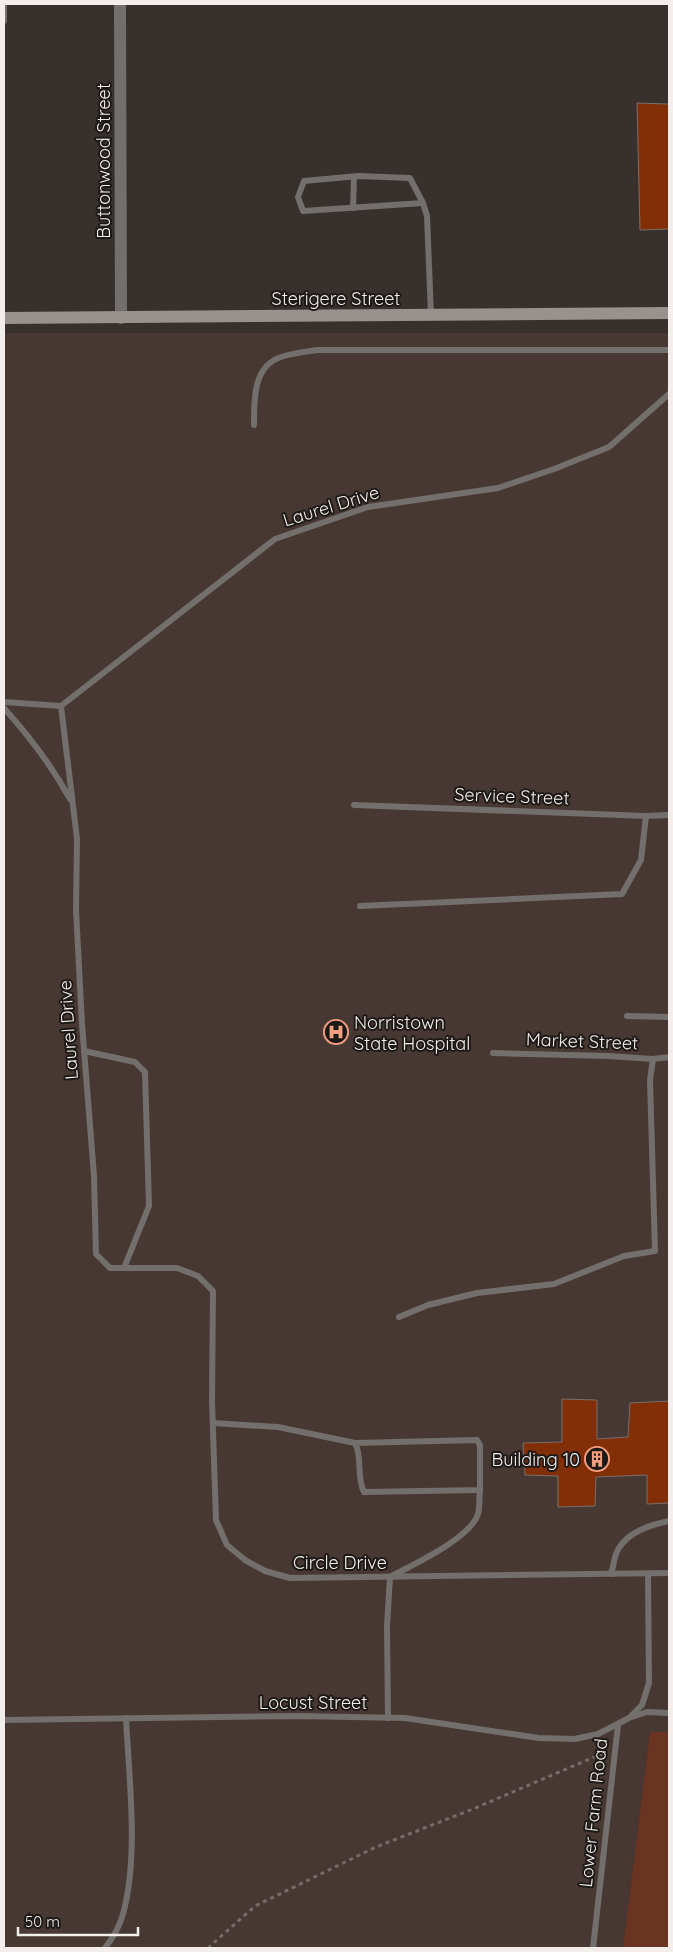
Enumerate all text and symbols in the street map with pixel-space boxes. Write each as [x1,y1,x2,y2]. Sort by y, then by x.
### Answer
street label: Buttonwood Street [92,83,115,239]
street label: Sterigere Street [272,287,400,310]
street label: Laurel Drive [280,480,382,532]
street label: Service Street [454,782,570,810]
street label: Laurel Drive [53,979,83,1081]
place label: Norristown State Hospital [354,1011,470,1055]
hospital icon: Norristown State Hospital [323,1019,349,1045]
street label: Market Street [525,1028,639,1054]
building icon: Building 10 [584,1446,610,1472]
place label: Building 10 [492,1448,580,1471]
street label: Circle Drive [293,1551,387,1574]
street label: Locust Street [259,1691,367,1714]
street label: Lower Farm Road [574,1737,612,1889]
scale bar [18,1904,138,1936]
text: 50 m [25,1912,60,1931]

